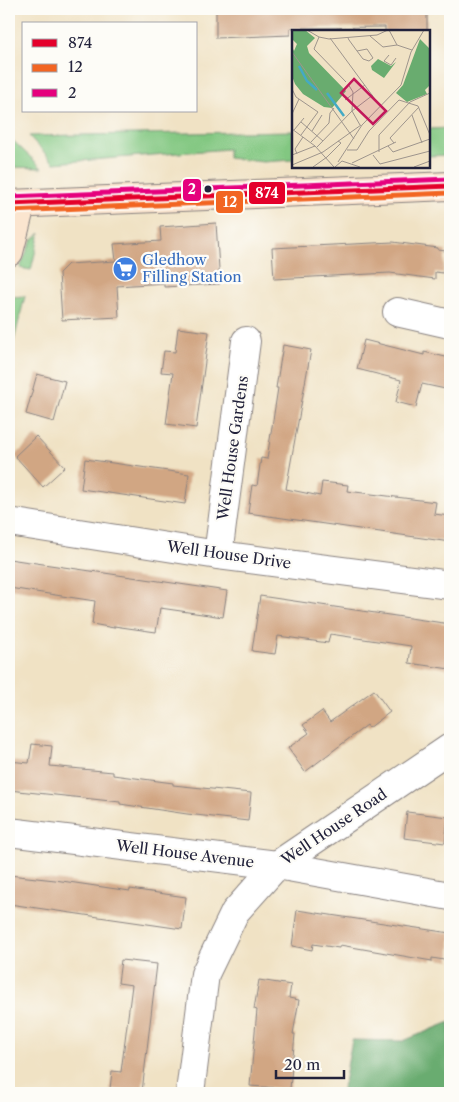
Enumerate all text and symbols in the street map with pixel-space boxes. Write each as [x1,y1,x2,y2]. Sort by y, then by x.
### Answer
legend [22,22,198,112]
inset map [292,30,429,168]
text: 874 [68,33,93,52]
text: 12 [68,57,83,76]
text: 2 [68,83,77,102]
line badge: 2 [182,178,202,202]
text: 2 [188,180,196,198]
line badge: 874 [248,181,286,205]
unlabelled marker [203,184,213,194]
text: 874 [255,184,279,202]
line badge: 12 [215,190,244,214]
text: 12 [223,193,237,211]
place label: Gledhow Filling Station [142,250,242,286]
supermarket icon: Gledhow Filling Station [112,256,138,282]
street label: Well House Gardens [213,374,252,522]
street label: Well House Drive [165,536,292,573]
street label: Well House Road [276,784,390,870]
street label: Well House Avenue [114,835,255,871]
scale bar [276,1047,344,1079]
text: 20 m [284,1055,320,1074]

